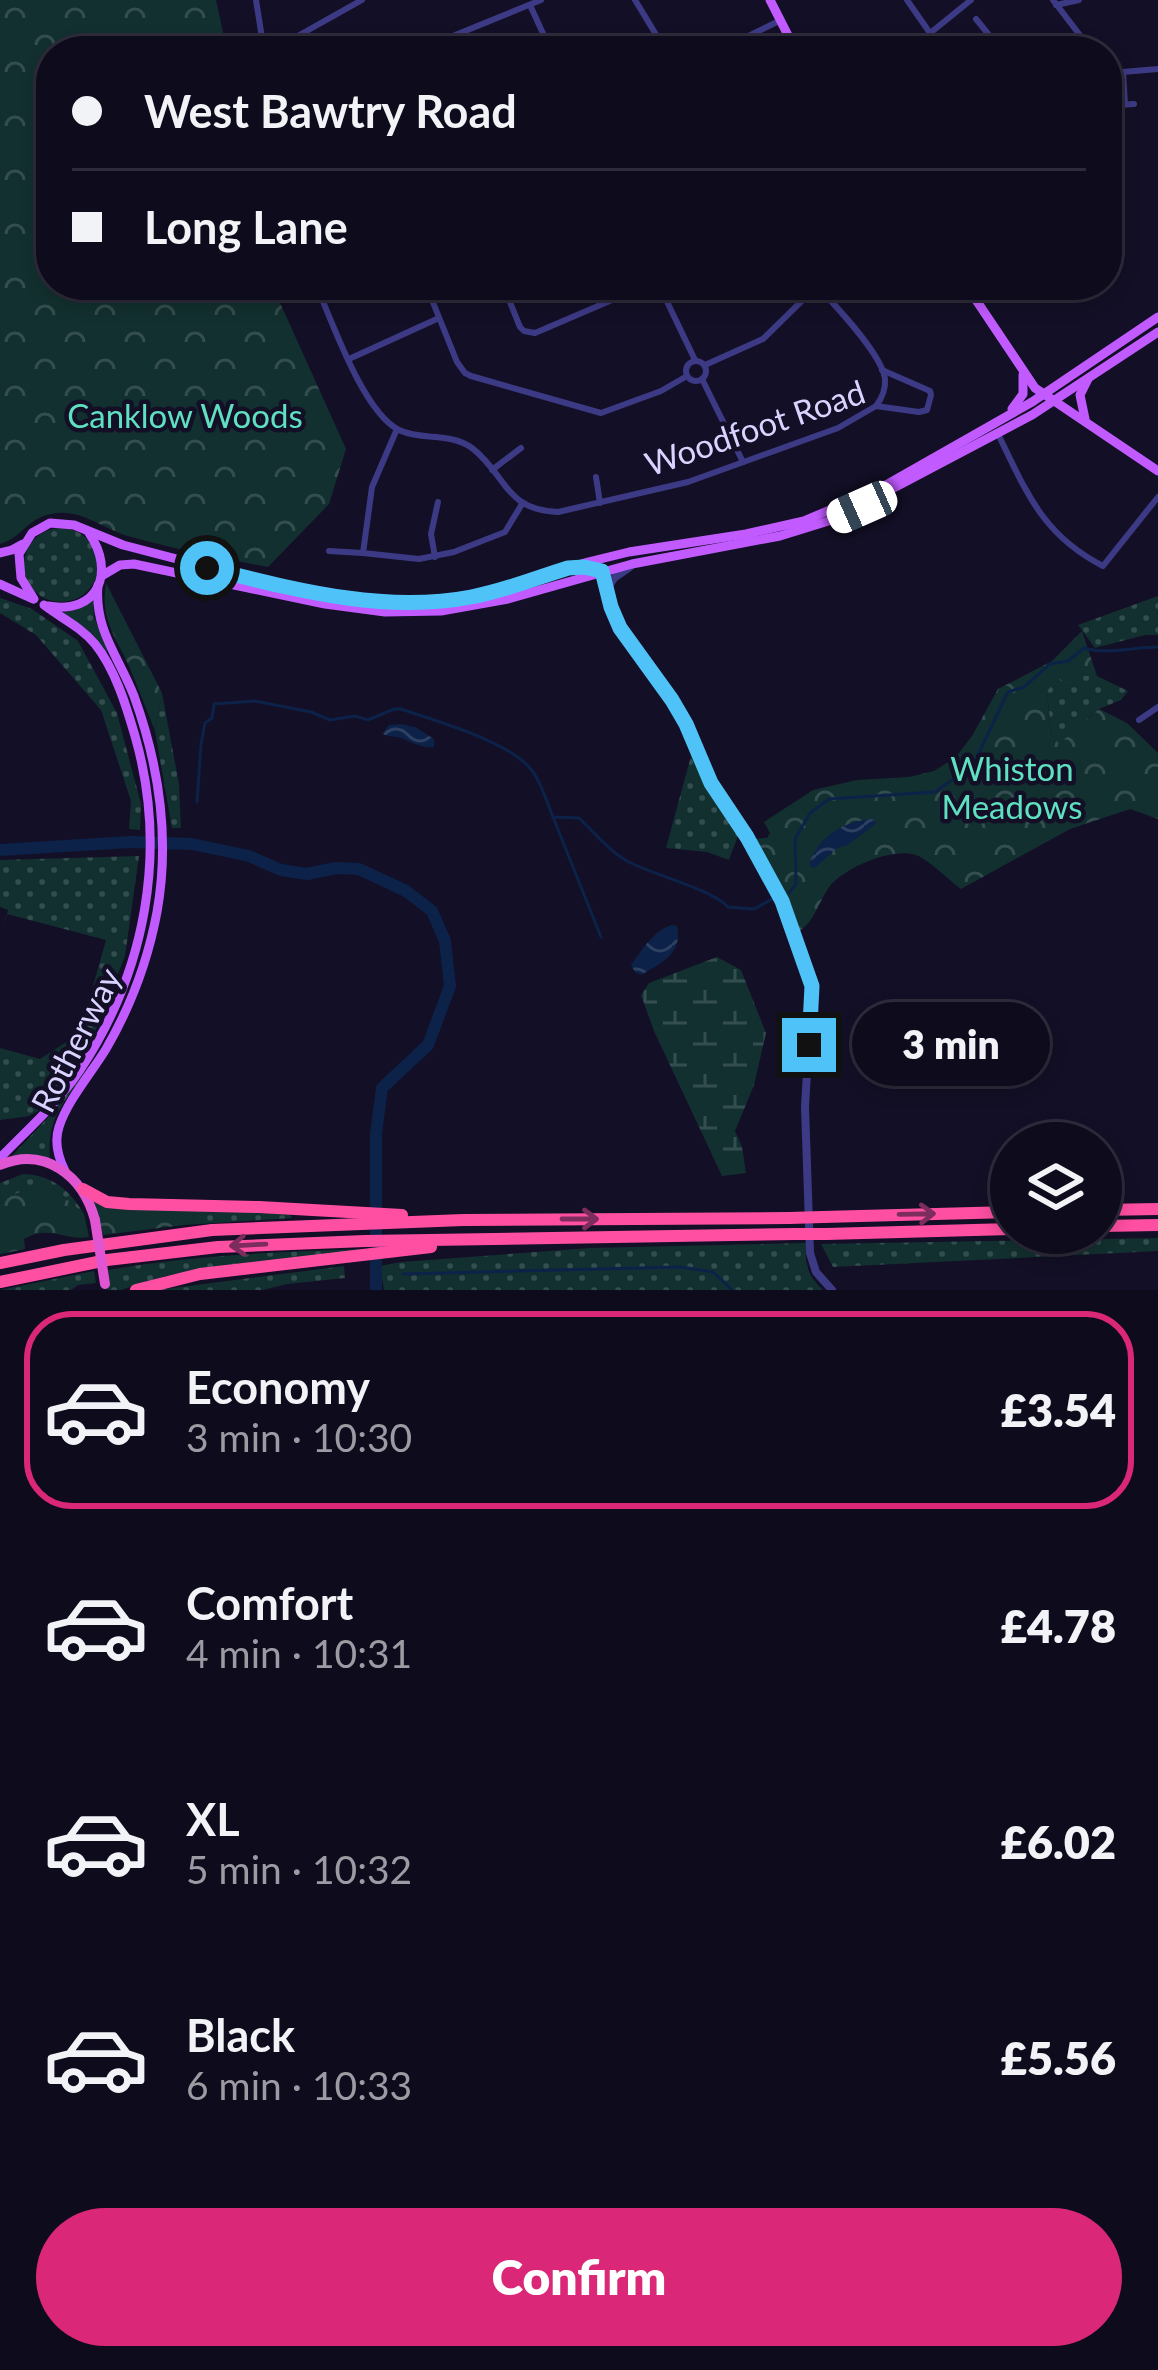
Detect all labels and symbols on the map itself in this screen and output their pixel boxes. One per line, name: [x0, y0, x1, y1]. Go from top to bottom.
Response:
street label: Woodfoot Road: [640, 371, 870, 483]
park label: Canklow Woods: [67, 395, 303, 435]
car: [822, 476, 902, 538]
route start: [180, 541, 234, 595]
park label: Whiston Meadows: [942, 748, 1082, 826]
street label: Rotherway: [22, 961, 128, 1118]
callout: 3 min: [851, 1003, 1049, 1087]
route end: [782, 1018, 836, 1072]
one-way arrow: [897, 1203, 936, 1226]
one-way arrow: [560, 1208, 599, 1230]
one-way arrow: [229, 1234, 268, 1257]

